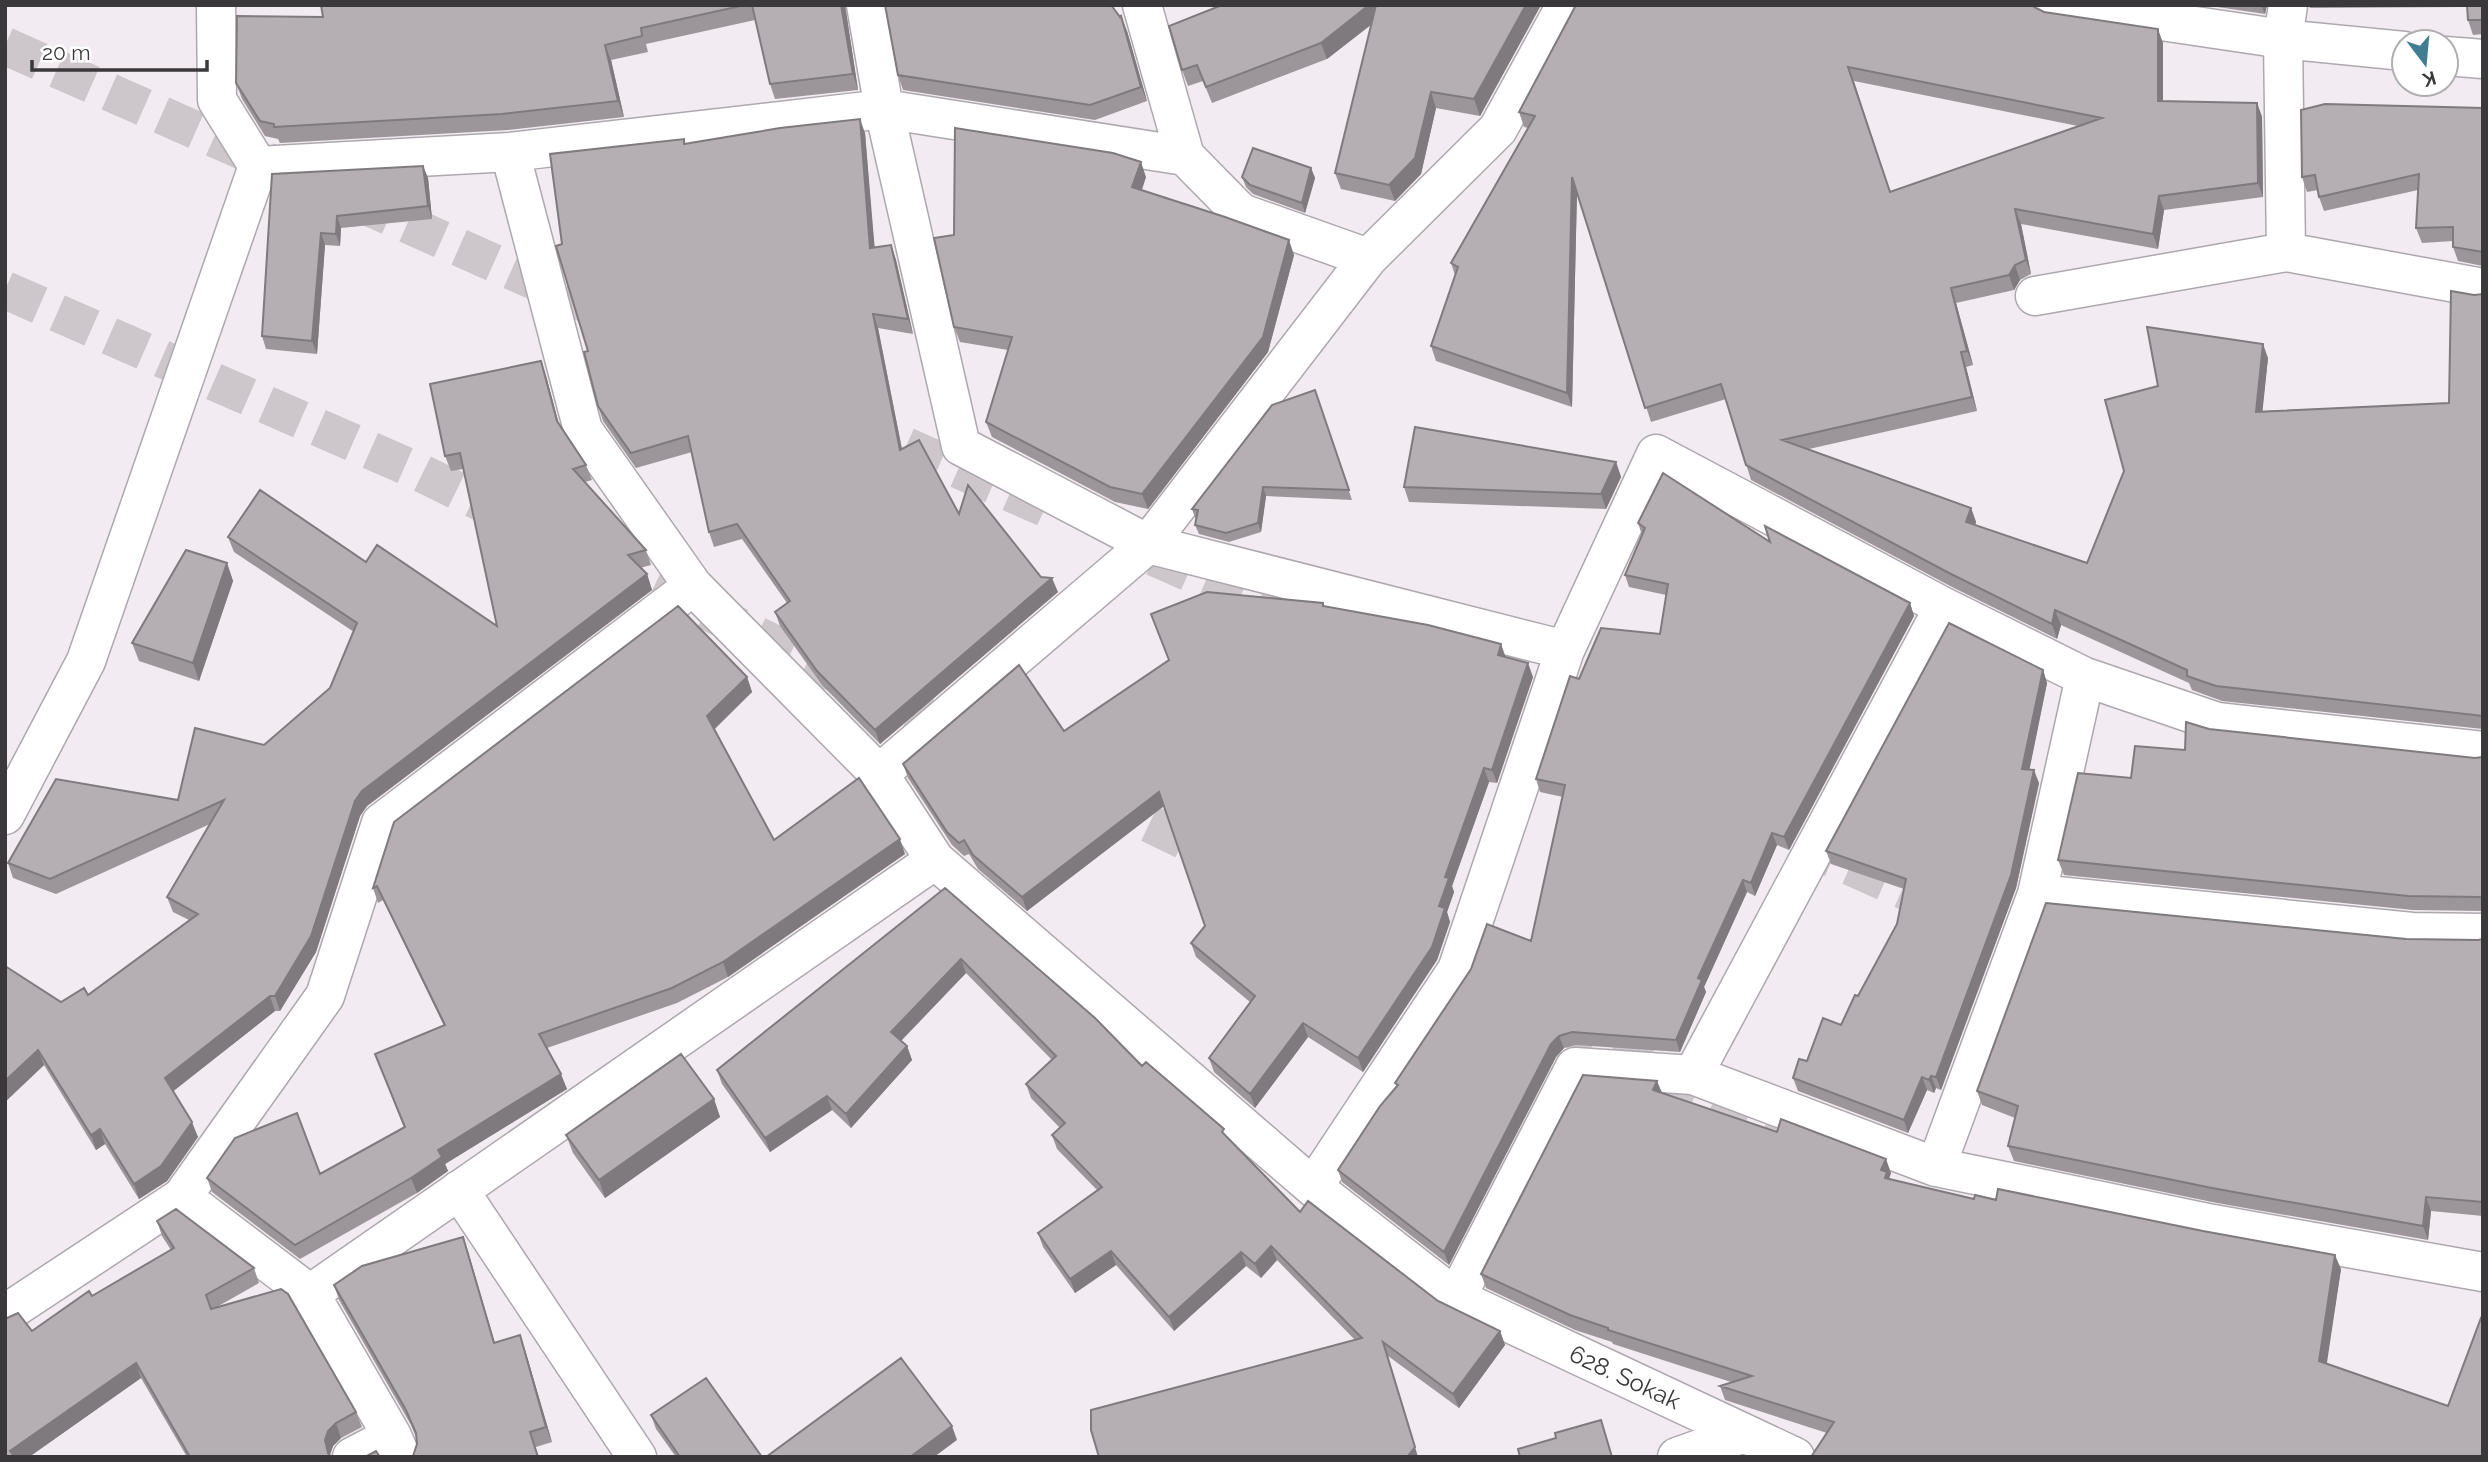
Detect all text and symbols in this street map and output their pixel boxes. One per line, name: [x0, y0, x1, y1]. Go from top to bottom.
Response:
scale bar: [32, 28, 206, 72]
north arrow: [2390, 28, 2460, 98]
text: 20 m: [42, 40, 90, 65]
text: K: [2420, 67, 2439, 92]
street label: 628. Sokak: [1565, 1339, 1685, 1415]

